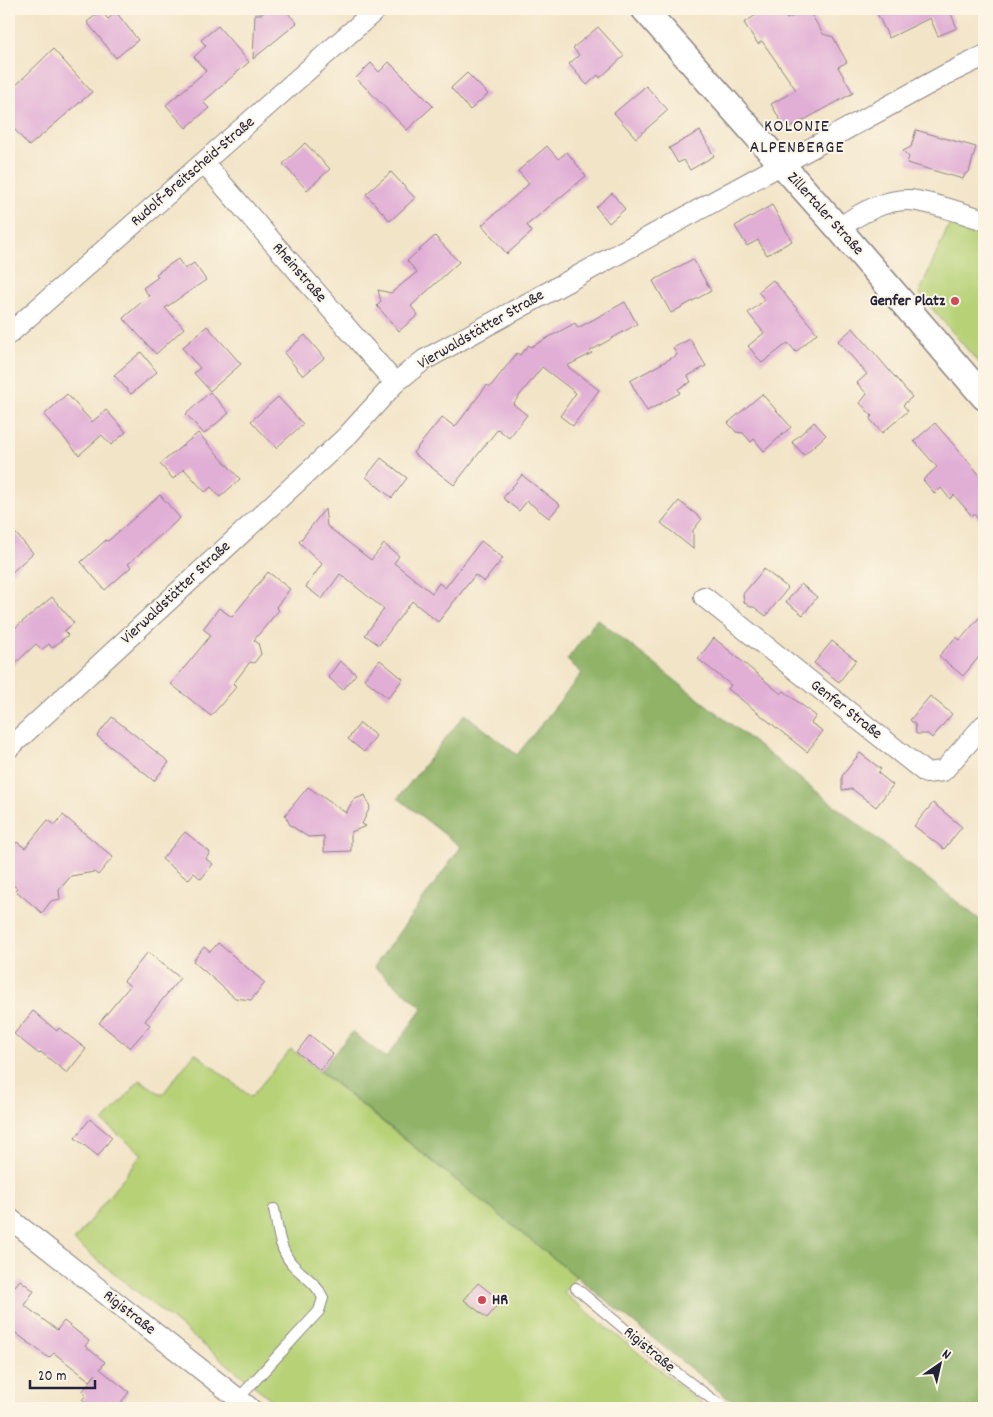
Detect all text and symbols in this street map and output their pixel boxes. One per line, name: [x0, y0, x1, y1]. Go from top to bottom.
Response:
street label: Rudolf-Breitscheid-Straße: [126, 111, 260, 233]
district label: KOLONIE ALPENBERGE: [749, 115, 845, 161]
street label: Zillertaler Straße: [781, 167, 869, 261]
street label: Rheinstraße: [266, 238, 332, 308]
street label: Vierwaldstätter Straße: [413, 284, 549, 376]
place label: Genfer Platz: [870, 290, 946, 313]
marker: Genfer Platz: [949, 295, 961, 307]
street label: Vierwaldstätter Straße: [116, 536, 236, 650]
street label: Genfer Straße: [805, 675, 887, 745]
street label: Rigistraße: [98, 1285, 160, 1341]
place label: HR: [492, 1289, 508, 1312]
marker: HR: [476, 1294, 488, 1306]
street label: Rigistraße: [618, 1321, 680, 1379]
north arrow: [916, 1340, 966, 1390]
text: N: [938, 1345, 955, 1365]
scale bar: [30, 1357, 95, 1389]
text: 20 m: [38, 1366, 66, 1388]

